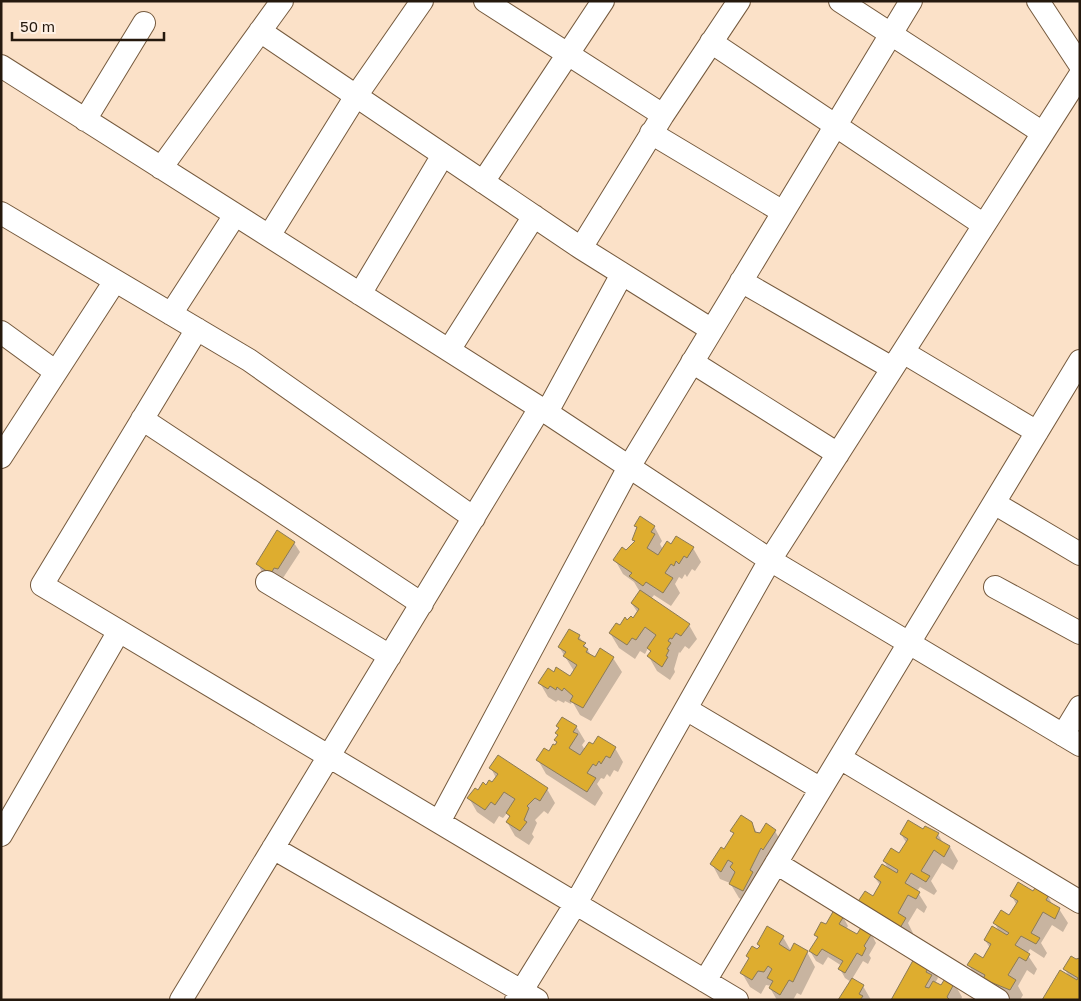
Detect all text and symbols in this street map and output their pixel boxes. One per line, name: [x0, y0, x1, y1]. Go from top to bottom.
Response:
scale bar: [12, 10, 165, 42]
text: 50 m: [20, 17, 55, 35]

